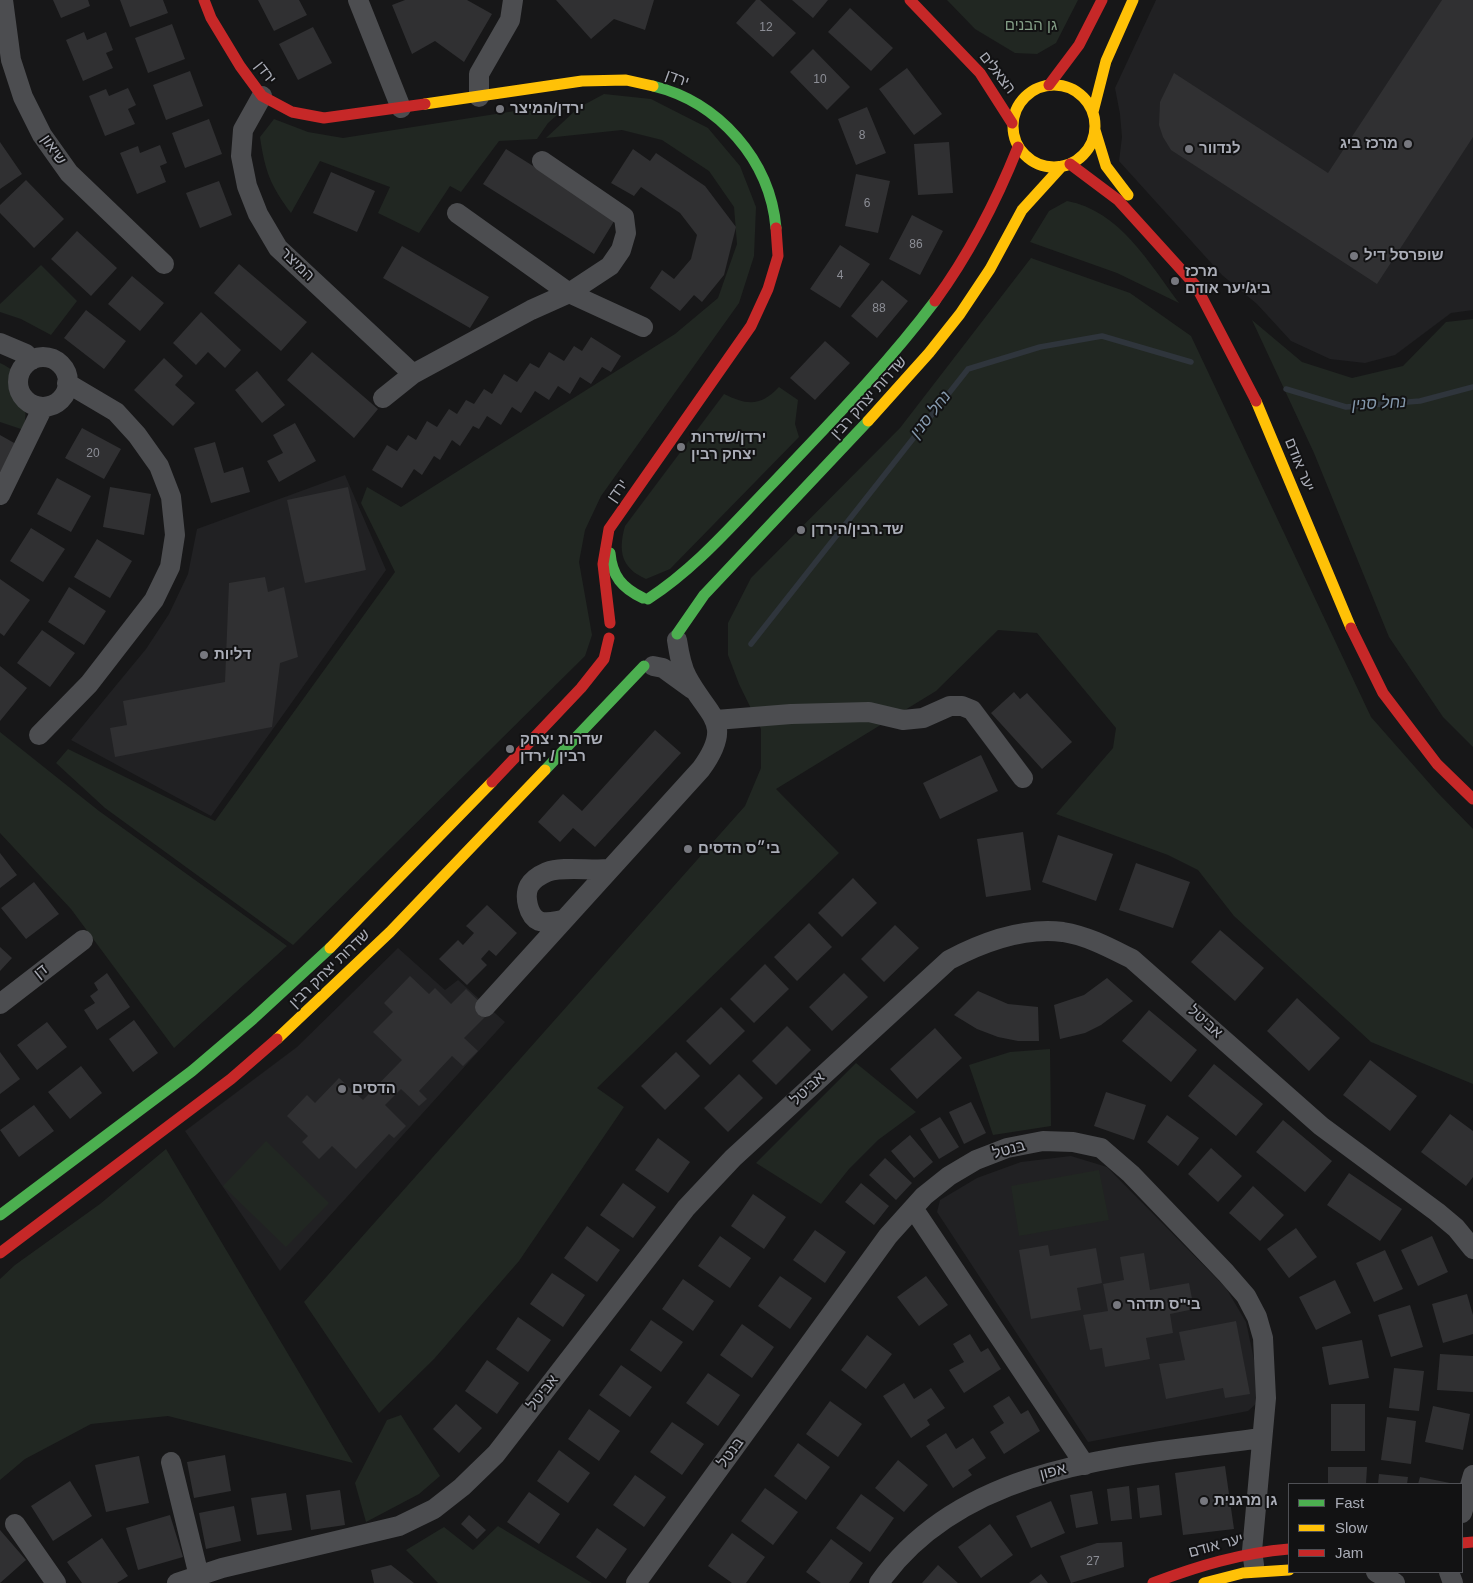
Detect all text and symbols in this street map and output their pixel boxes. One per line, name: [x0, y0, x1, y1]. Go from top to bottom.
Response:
park label: גן הבנים: [1005, 17, 1057, 35]
house number: 12: [759, 21, 773, 35]
street label: הצאלים: [975, 48, 1019, 98]
street label: ירדן: [250, 58, 280, 88]
street label: ירדן: [663, 66, 691, 92]
house number: 10: [813, 73, 827, 87]
place label: ירדן/המיצר: [510, 100, 584, 118]
marker: ירדן/המיצר: [494, 103, 506, 115]
house number: 8: [859, 129, 865, 143]
street label: שיאון: [37, 132, 69, 168]
place label: מרכז ביג: [1340, 135, 1398, 153]
marker: מרכז ביג: [1402, 138, 1414, 150]
place label: לנדוור: [1199, 140, 1240, 158]
marker: לנדוור: [1183, 143, 1195, 155]
house number: 6: [864, 197, 870, 211]
house number: 86: [909, 238, 923, 252]
street label: המיצר: [276, 245, 318, 285]
place label: שופרסל דיל: [1364, 247, 1444, 265]
marker: שופרסל דיל: [1348, 250, 1360, 262]
place label: מרכז ביג/יער אודם: [1185, 263, 1271, 298]
house number: 4: [837, 269, 843, 283]
marker: מרכז ביג/יער אודם: [1169, 275, 1181, 287]
house number: 88: [872, 302, 886, 316]
street label: שדרות יצחק רבין: [827, 353, 911, 443]
water label: נחל סנין: [907, 388, 955, 442]
water label: נחל סנין: [1351, 393, 1407, 415]
place label: ירדן/שדרות יצחק רבין: [691, 429, 766, 464]
street label: יער אודם: [1280, 436, 1318, 494]
marker: ירדן/שדרות יצחק רבין: [675, 441, 687, 453]
house number: 20: [86, 447, 100, 461]
street label: ירדן: [604, 476, 632, 506]
place label: שד.רבין/הירדן: [811, 521, 904, 539]
marker: שד.רבין/הירדן: [795, 524, 807, 536]
place label: דליות: [214, 646, 251, 664]
marker: דליות: [198, 649, 210, 661]
place label: שדרות יצחק רבין / ירדן: [520, 731, 603, 766]
marker: שדרות יצחק רבין / ירדן: [504, 743, 516, 755]
place label: בי״ס הדסים: [698, 840, 780, 858]
marker: בי״ס הדסים: [682, 843, 694, 855]
street label: שדרות יצחק רבין: [286, 926, 374, 1012]
street label: דן: [31, 961, 51, 983]
street label: אביטל: [1184, 1002, 1226, 1042]
street label: אביטל: [787, 1069, 829, 1109]
place label: הדסים: [352, 1080, 396, 1098]
marker: הדסים: [336, 1083, 348, 1095]
street label: בנטל: [991, 1137, 1027, 1163]
place label: בי"ס תדהר: [1127, 1296, 1201, 1314]
marker: בי"ס תדהר: [1111, 1299, 1123, 1311]
street label: אביטל: [524, 1372, 562, 1414]
street label: בנטל: [714, 1435, 748, 1471]
street label: אפון: [1038, 1460, 1068, 1484]
legend: [1288, 1483, 1463, 1573]
place label: גן מרגנית: [1214, 1492, 1277, 1510]
text: Fast: [1335, 1494, 1364, 1511]
marker: גן מרגנית: [1198, 1495, 1210, 1507]
text: Slow: [1335, 1519, 1368, 1536]
street label: יער אודם: [1187, 1530, 1245, 1562]
text: Jam: [1335, 1544, 1363, 1561]
house number: 27: [1086, 1555, 1100, 1569]

